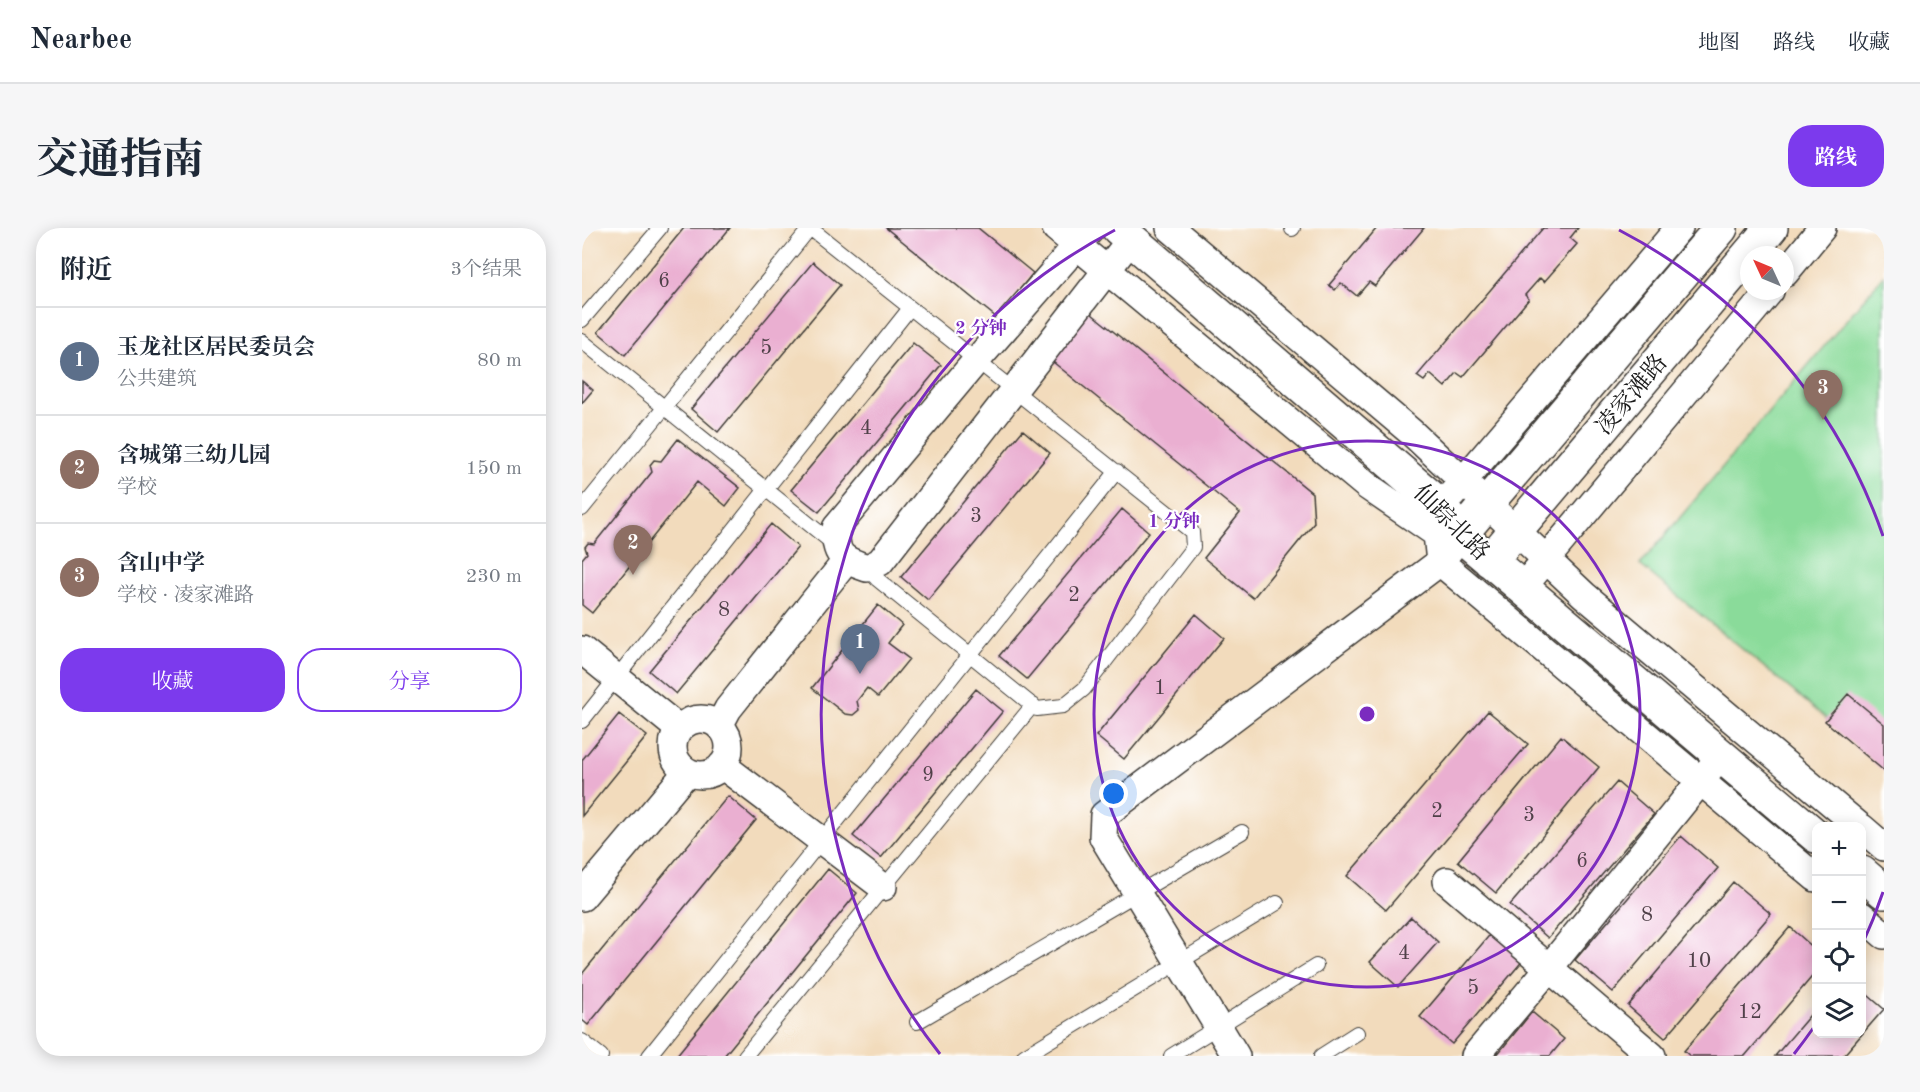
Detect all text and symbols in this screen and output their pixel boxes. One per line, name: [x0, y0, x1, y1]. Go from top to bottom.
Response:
text: Nearbee: [30, 27, 132, 55]
text: 地图: [1698, 33, 1740, 54]
text: 路线: [1773, 33, 1815, 54]
text: 收藏: [1848, 33, 1890, 54]
button: 路线: [1788, 125, 1884, 187]
text: 交通指南: [36, 141, 204, 183]
north arrow: [1740, 246, 1794, 300]
text: 附近: [60, 258, 112, 284]
text: 3个结果: [450, 260, 522, 280]
house number: 6: [658, 271, 670, 292]
text: 2 分钟: [955, 318, 1007, 338]
text: 玉龙社区居民委员会: [117, 337, 315, 359]
house number: 5: [760, 338, 772, 359]
street label: 凌家滩路: [1590, 349, 1673, 440]
text: 1: [74, 351, 85, 371]
text: 80 m: [477, 351, 522, 371]
text: 公共建筑: [117, 370, 197, 390]
pin: 3: [1804, 370, 1842, 420]
house number: 4: [860, 418, 872, 439]
text: 含城第三幼儿园: [117, 445, 271, 467]
text: 2: [74, 459, 85, 479]
text: 150 m: [466, 459, 522, 479]
text: 学校: [117, 478, 157, 498]
street label: 仙踪北路: [1408, 479, 1495, 566]
house number: 3: [970, 506, 982, 527]
text: 1 分钟: [1148, 511, 1200, 531]
pin: 2: [614, 526, 652, 575]
text: 含山中学: [117, 553, 205, 575]
text: 3: [74, 567, 85, 587]
text: 230 m: [466, 567, 522, 587]
house number: 2: [1068, 585, 1080, 606]
text: 学校 · 凌家滩路: [117, 586, 254, 606]
house number: 8: [718, 600, 730, 621]
pin: 1: [840, 624, 880, 674]
button: 收藏: [60, 648, 285, 712]
button: 分享: [297, 648, 522, 712]
house number: 1: [1154, 678, 1166, 699]
centre of rings: [1357, 704, 1377, 724]
house number: 9: [922, 765, 934, 786]
your location: [1099, 779, 1128, 808]
house number: 2: [1431, 801, 1443, 822]
house number: 3: [1523, 805, 1535, 826]
map controls: [1812, 822, 1866, 1038]
button: +: [1812, 822, 1866, 876]
house number: 6: [1576, 851, 1588, 872]
button: −: [1812, 876, 1866, 930]
house number: 8: [1641, 905, 1653, 926]
button: locate: [1812, 930, 1866, 984]
house number: 4: [1398, 943, 1410, 964]
house number: 10: [1687, 951, 1711, 972]
house number: 5: [1467, 978, 1479, 999]
button: layers: [1812, 984, 1866, 1038]
house number: 12: [1738, 1002, 1762, 1023]

